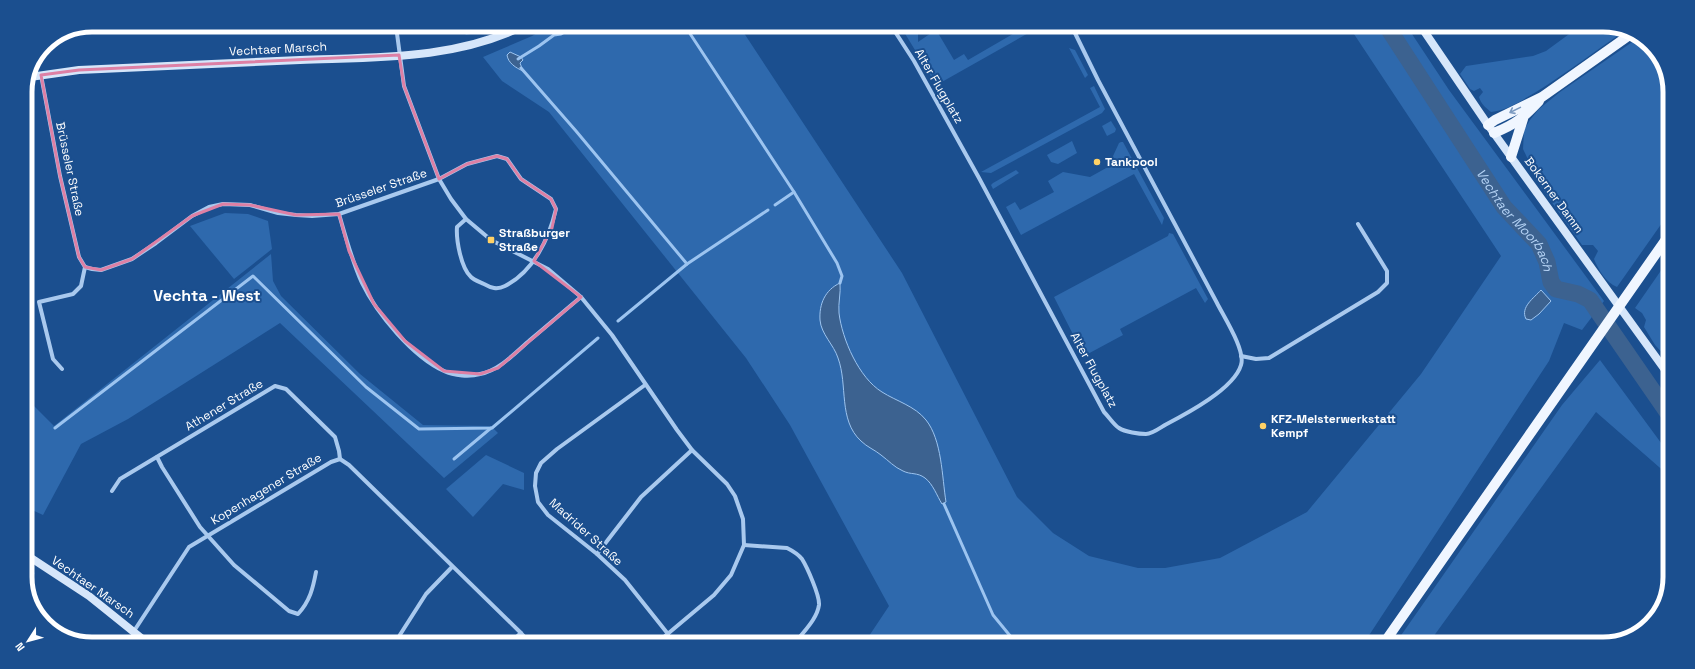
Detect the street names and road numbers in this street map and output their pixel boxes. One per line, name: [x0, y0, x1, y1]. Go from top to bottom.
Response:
street label: Vechtaer Marsch: [229, 38, 327, 60]
street label: Alter Flugplatz: [911, 46, 967, 126]
street label: Brüsseler Straße: [52, 120, 88, 218]
street label: Bokerner Damm: [1521, 154, 1587, 236]
street label: Brüsseler Straße: [333, 165, 429, 211]
street label: Alter Flugplatz: [1067, 329, 1121, 411]
street label: Athener Straße: [182, 375, 266, 435]
street label: Kopenhagener Straße: [208, 450, 324, 528]
street label: Madrider Straße: [546, 495, 626, 569]
street label: Vechtaer Marsch: [48, 552, 138, 622]

